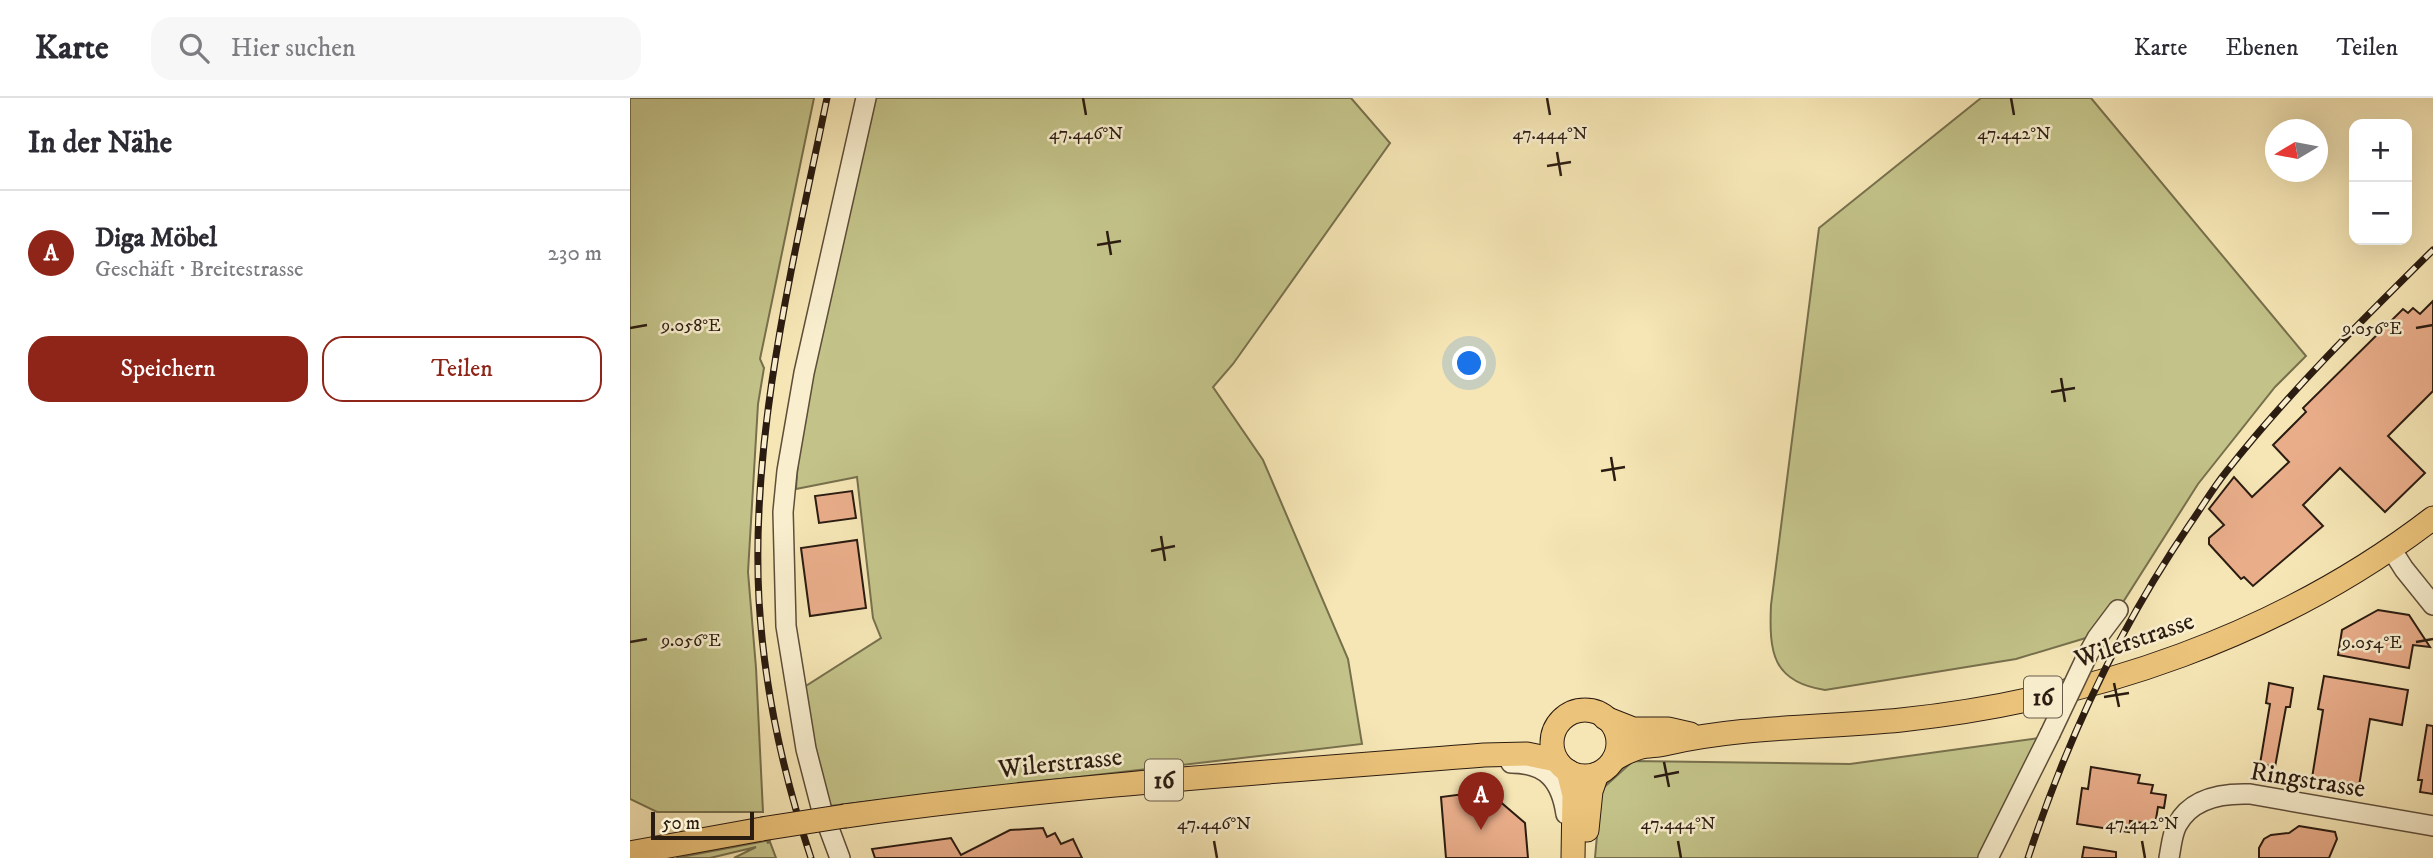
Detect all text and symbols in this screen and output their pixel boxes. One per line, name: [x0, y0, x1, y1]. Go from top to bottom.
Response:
search box: [151, 17, 641, 80]
text: Karte: [35, 28, 109, 69]
icon: search: [175, 29, 213, 67]
text: Hier suchen: [231, 32, 356, 65]
text: Karte: [2134, 33, 2187, 63]
text: Ebenen: [2225, 33, 2299, 63]
text: Teilen: [2337, 33, 2398, 63]
north arrow: [2265, 119, 2328, 182]
map controls: [2349, 119, 2412, 245]
button: +: [2349, 119, 2412, 182]
text: 47.446°N: [1049, 123, 1123, 145]
text: 47.444°N: [1512, 123, 1588, 145]
text: 47.442°N: [1977, 123, 2051, 145]
text: In der Nähe: [28, 125, 172, 162]
button: −: [2349, 182, 2412, 245]
text: Diga Möbel: [95, 222, 217, 255]
text: A: [44, 239, 58, 268]
text: 230 m: [548, 239, 602, 268]
text: Geschäft · Breitestrasse: [95, 255, 304, 284]
text: 9.058°E: [660, 315, 721, 337]
text: 9.056°E: [2341, 318, 2402, 340]
button: Speichern: [28, 336, 308, 402]
button: Teilen: [322, 336, 602, 402]
your location: [1452, 346, 1486, 380]
street label: Wilerstrasse: [2069, 605, 2199, 677]
text: 9.056°E: [660, 630, 721, 652]
text: 9.054°E: [2341, 632, 2402, 654]
road number: 16: [2024, 676, 2062, 718]
street label: Wilerstrasse: [996, 741, 1124, 787]
street label: Ringstrasse: [2248, 755, 2368, 806]
road number: 16: [1145, 760, 1183, 800]
pin: A: [1458, 772, 1504, 830]
scale bar: [651, 809, 754, 841]
text: 50 m: [662, 812, 700, 835]
text: 47.446°N: [1177, 813, 1251, 835]
text: 47.444°N: [1640, 813, 1716, 835]
text: 47.442°N: [2105, 813, 2179, 835]

